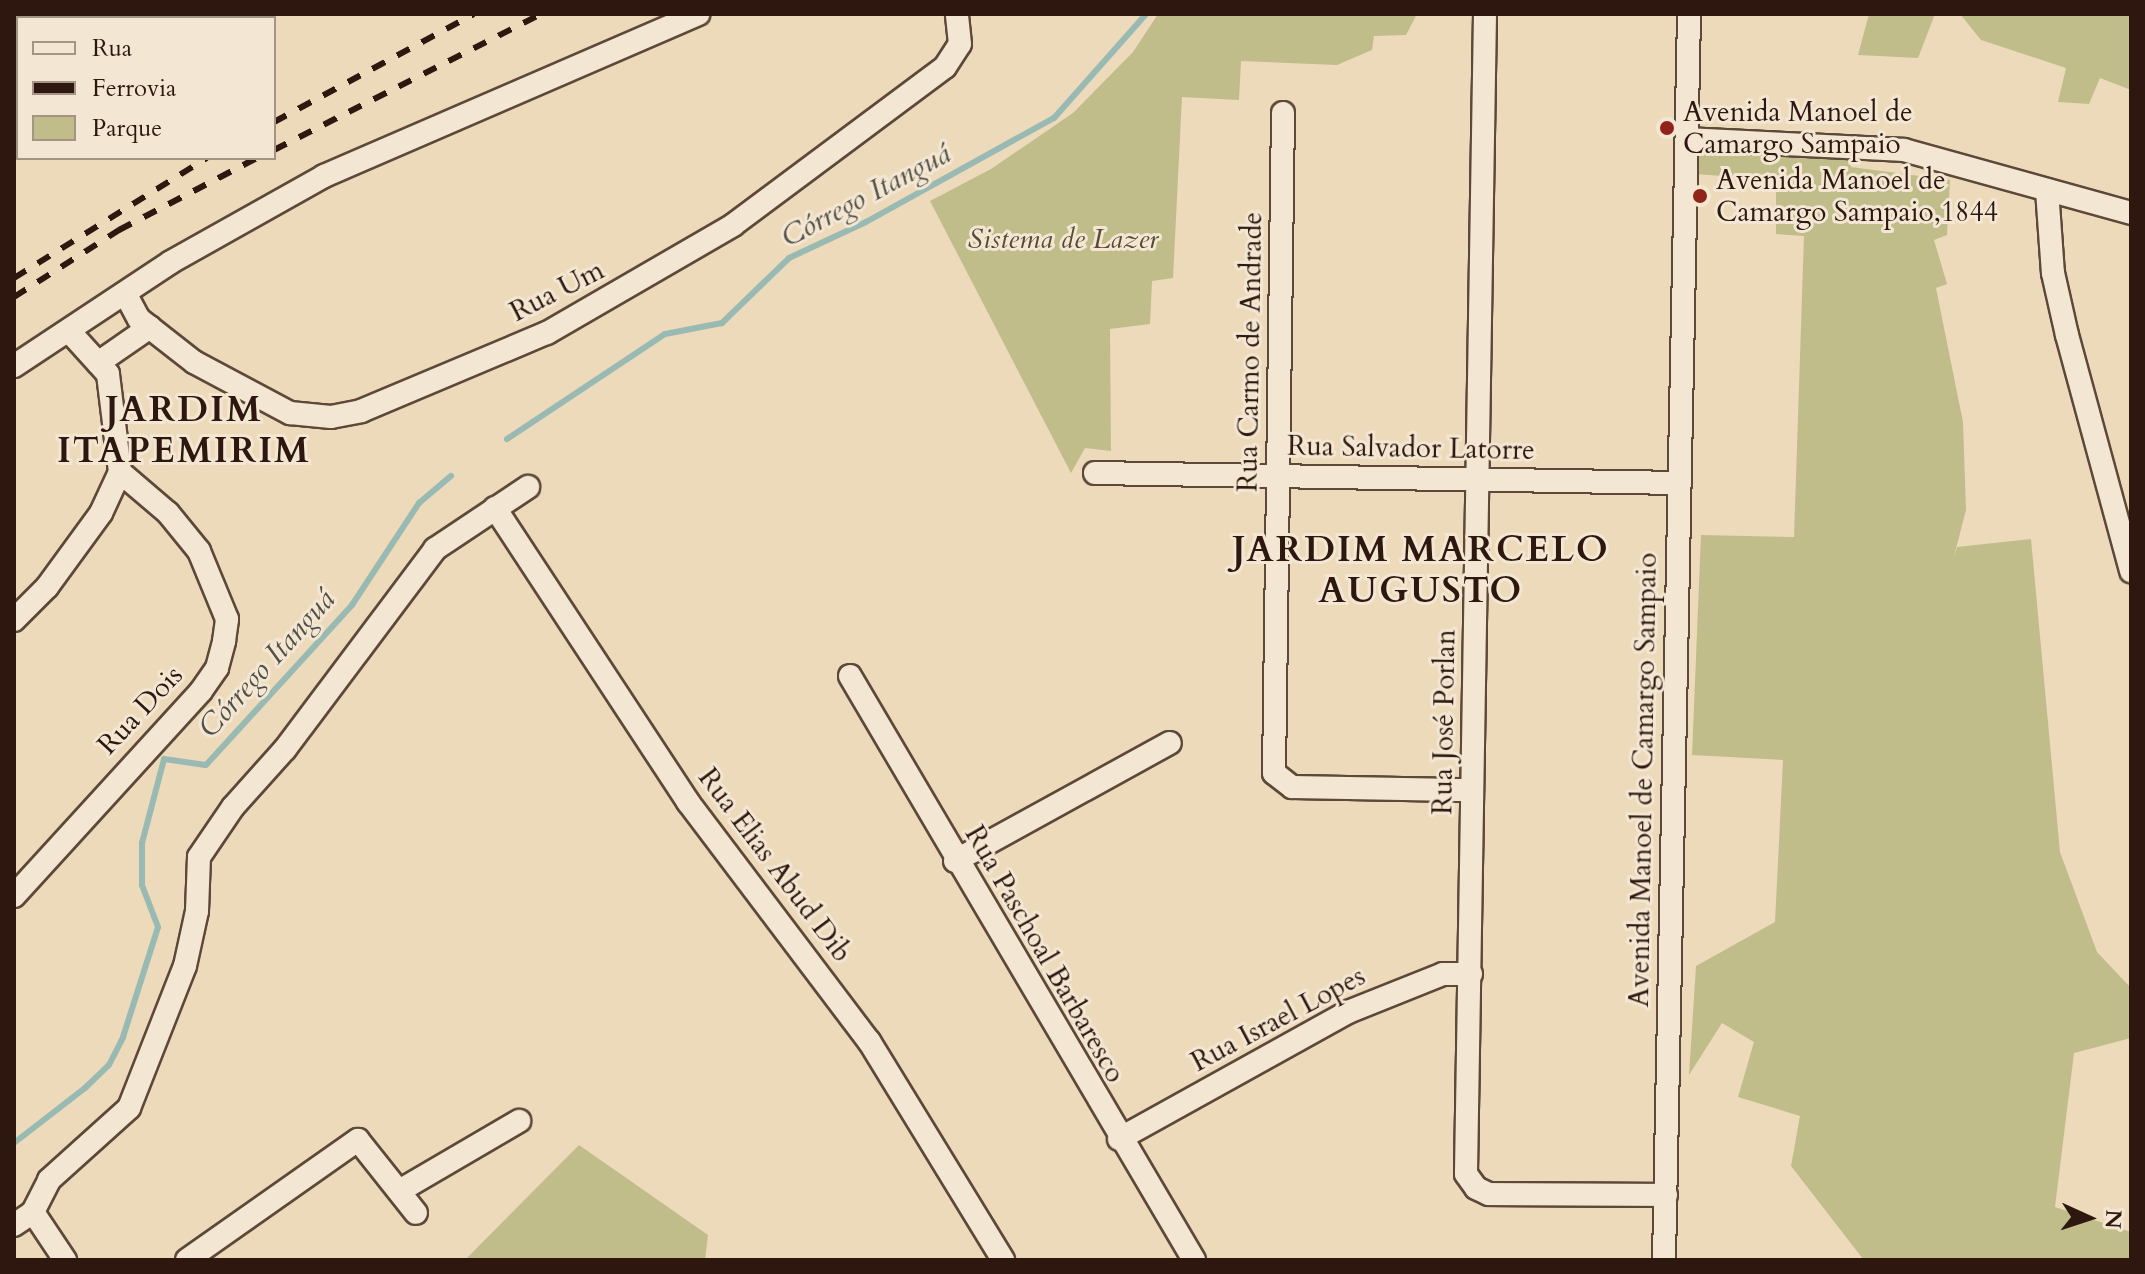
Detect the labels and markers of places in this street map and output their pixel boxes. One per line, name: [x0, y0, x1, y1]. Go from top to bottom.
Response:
place label: Avenida Manoel de Camargo Sampaio: [1683, 95, 1913, 161]
marker: Avenida Manoel de Camargo Sampaio: [1658, 119, 1676, 137]
place label: Avenida Manoel de Camargo Sampaio,1844: [1716, 163, 1998, 229]
marker: Avenida Manoel de Camargo Sampaio,1844: [1691, 187, 1709, 205]

